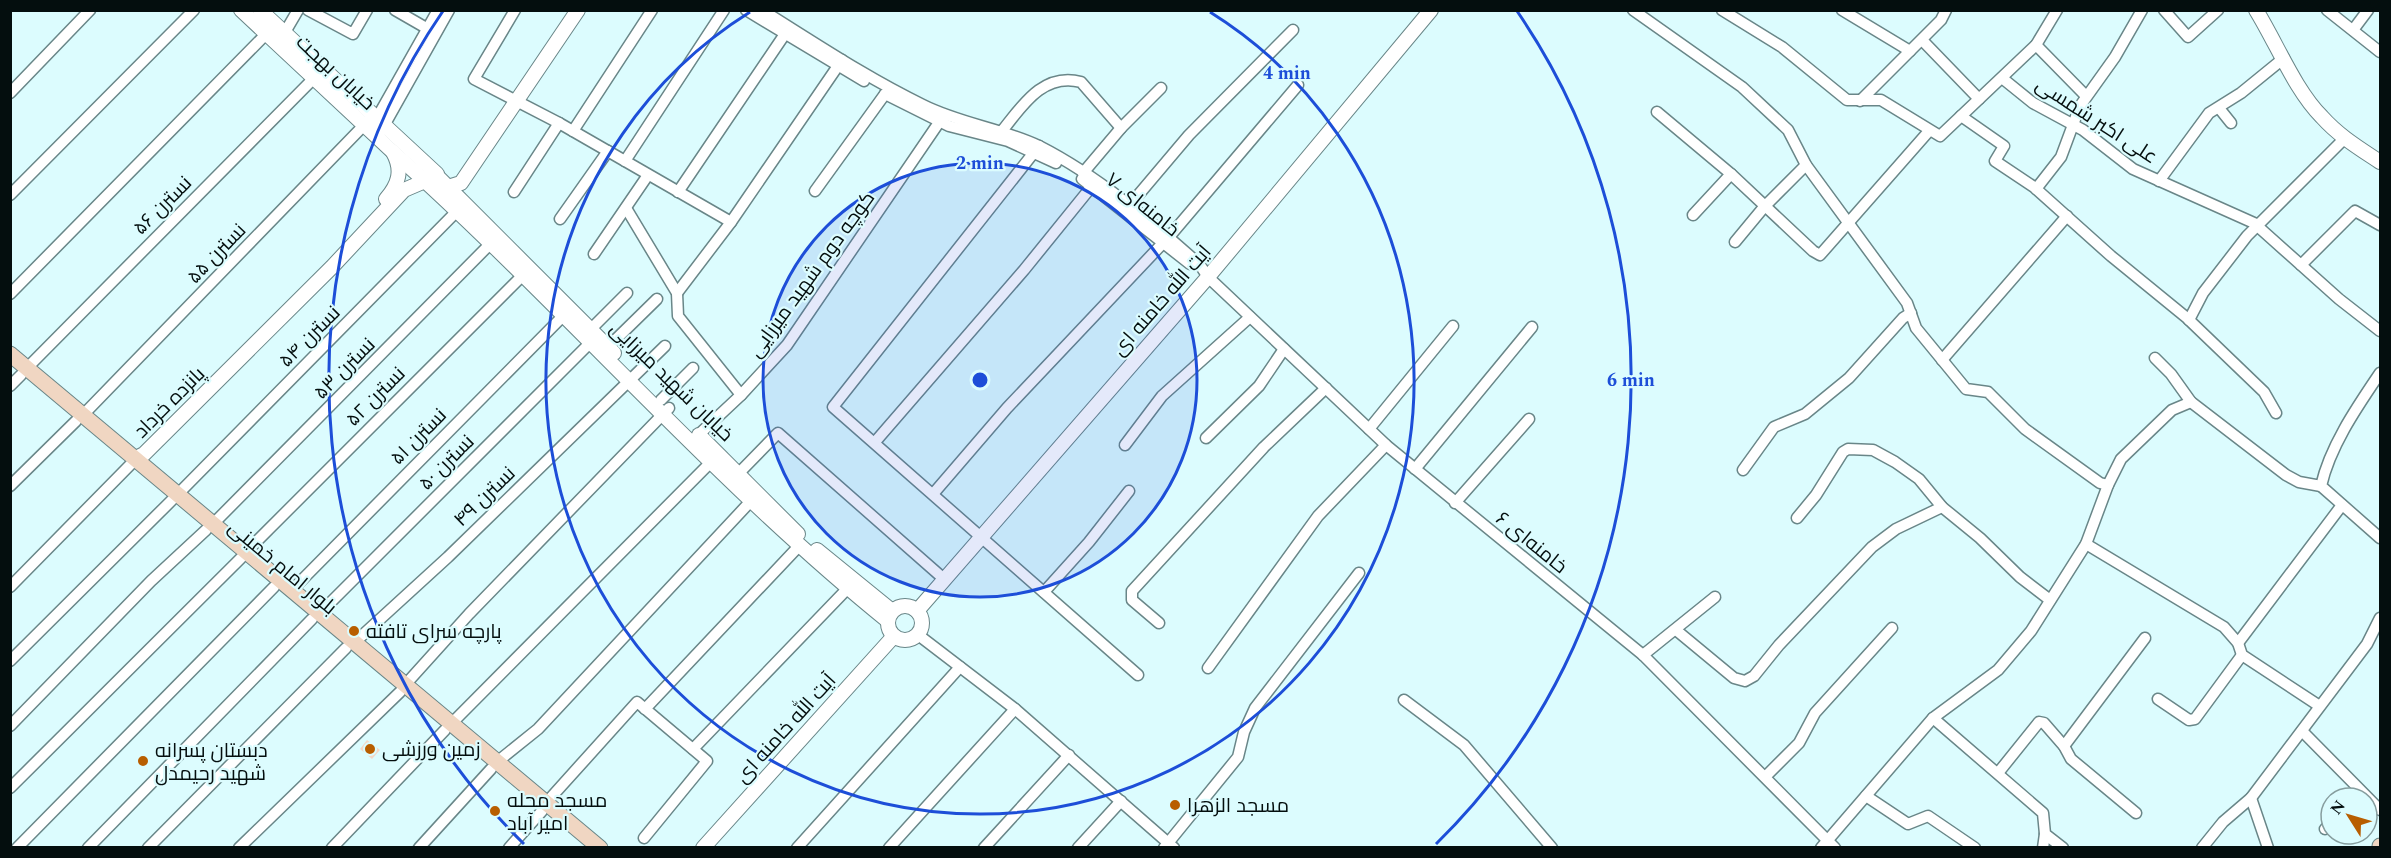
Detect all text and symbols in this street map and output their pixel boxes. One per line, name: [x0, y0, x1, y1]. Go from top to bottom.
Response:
street label: خیابان بهجت: [289, 28, 382, 118]
text: 4 min: [1263, 60, 1311, 87]
street label: علی اکبر شمسی: [2029, 70, 2163, 172]
text: 2 min: [956, 150, 1004, 177]
street label: خامنه‌ای ۷: [1099, 165, 1186, 244]
street label: نسترن ۵۶: [126, 169, 199, 242]
street label: کوچه دوم شهید میرزایی: [741, 185, 883, 364]
street label: نسترن ۵۵: [180, 216, 253, 291]
street label: آیت الله خامنه ای: [1105, 238, 1219, 363]
street label: نسترن ۵۴: [272, 299, 348, 375]
street label: خیابان شهید میرزایی: [603, 315, 740, 449]
street label: نسترن ۵۳: [307, 331, 383, 407]
street label: پانزده خرداد: [127, 360, 213, 445]
street label: نسترن ۵۲: [339, 360, 413, 434]
text: 6 min: [1607, 367, 1655, 394]
centre of rings: [970, 370, 990, 390]
street label: نسترن ۵۱: [383, 401, 454, 472]
street label: نسترن ۵۰: [412, 428, 482, 498]
street label: نسترن ۴۹: [447, 459, 523, 534]
street label: خامنه‌ای ۶: [1489, 504, 1574, 581]
street label: بلوار امام خمینی: [221, 513, 343, 622]
place label: پارچه سرای تافته: [366, 617, 502, 647]
marker: پارچه سرای تافته: [347, 624, 361, 638]
street label: آیت الله خامنه ای: [728, 666, 844, 790]
place label: زمین ورزشی: [382, 735, 481, 765]
place label: دبستان پسرانه شهید رحیمدل: [155, 736, 268, 789]
marker: زمین ورزشی: [363, 742, 377, 756]
marker: دبستان پسرانه شهید رحیمدل: [136, 754, 150, 768]
place label: مسجد محله امیر آباد: [507, 786, 607, 839]
north arrow: [2319, 786, 2379, 846]
place label: مسجد الزهرا: [1187, 791, 1289, 821]
text: N: [2324, 795, 2351, 820]
marker: مسجد الزهرا: [1168, 798, 1182, 812]
marker: مسجد محله امیر آباد: [488, 804, 502, 818]

